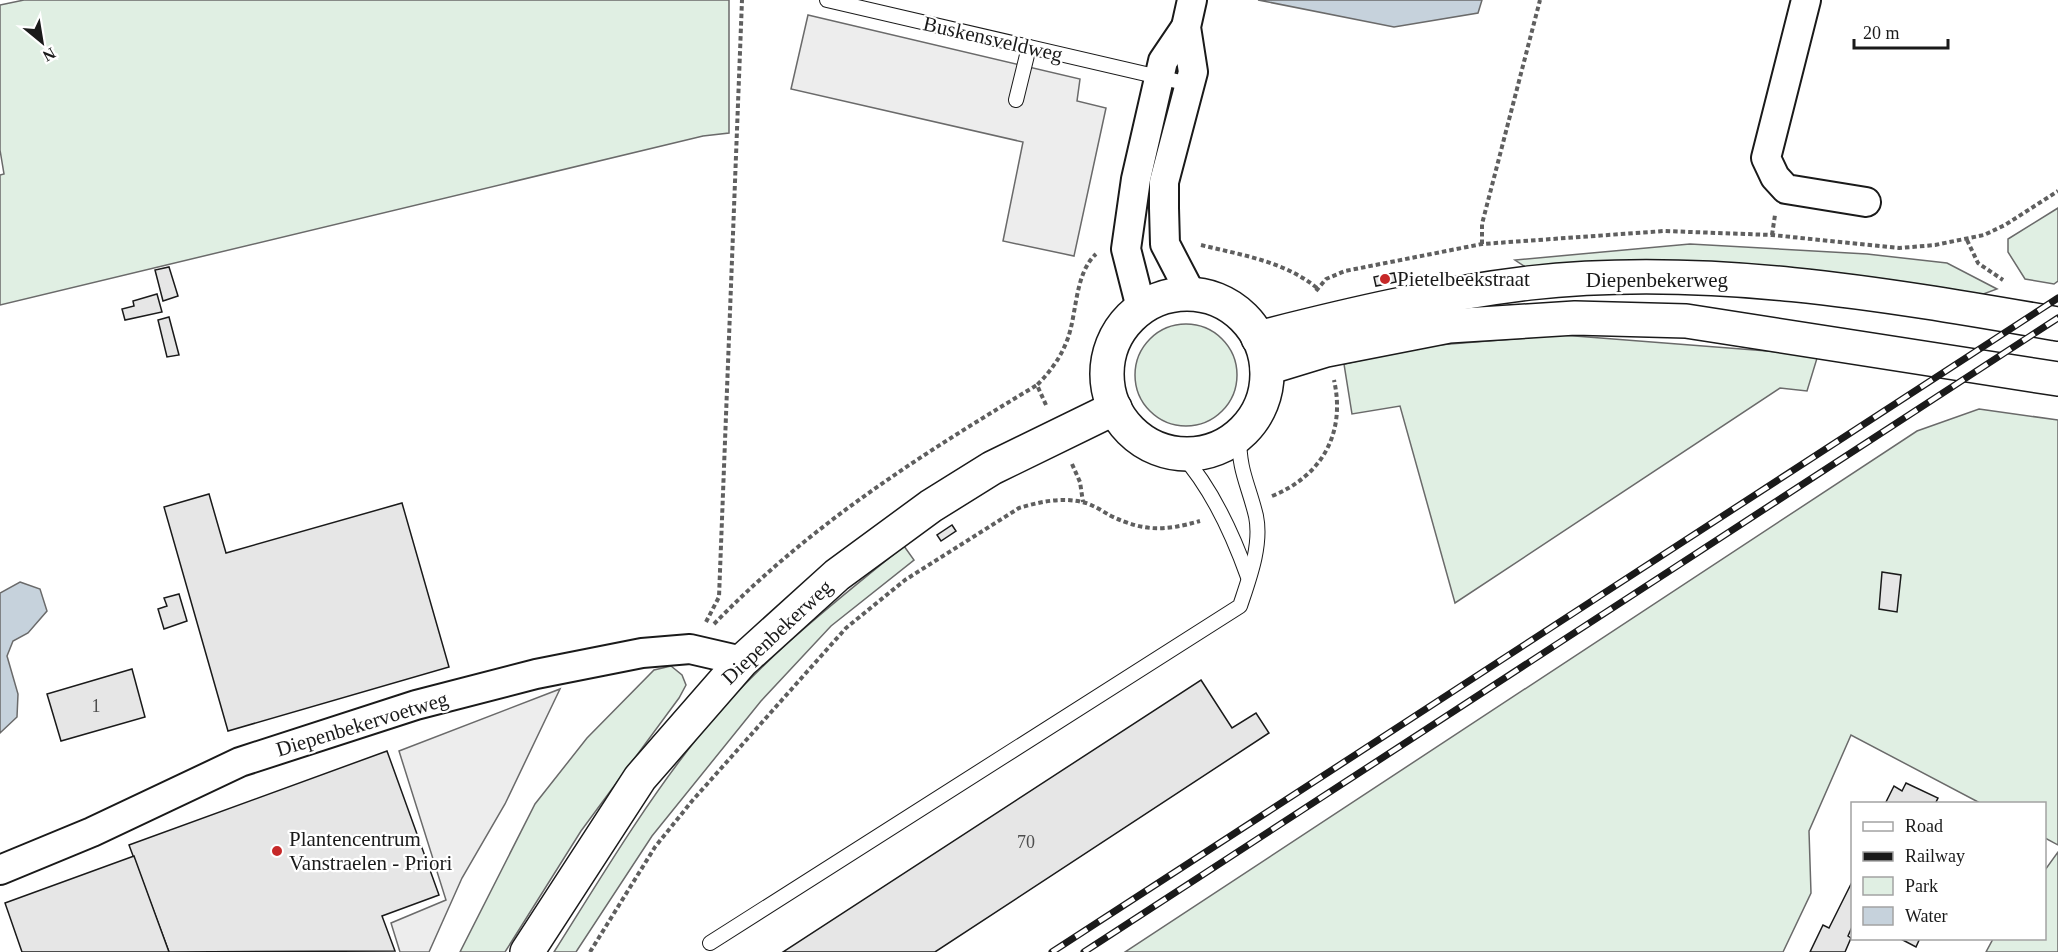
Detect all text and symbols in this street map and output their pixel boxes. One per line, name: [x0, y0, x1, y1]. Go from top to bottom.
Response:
street label: Buskensveldweg: [921, 11, 1066, 67]
north arrow: [12, 12, 72, 72]
scale bar: [1854, 12, 1948, 50]
text: 20 m: [1863, 23, 1900, 43]
text: N: [40, 44, 59, 65]
place label: Pietelbeekstraat: [1397, 267, 1530, 291]
street label: Diepenbekerweg: [1586, 268, 1729, 292]
marker: Pietelbeekstraat: [1378, 272, 1392, 286]
street label: Diepenbekerweg: [717, 574, 838, 689]
street label: Diepenbekervoetweg: [273, 686, 451, 762]
house number: 1: [92, 696, 101, 716]
legend: [1851, 802, 2046, 940]
text: Road: [1905, 816, 1943, 836]
place label: Plantencentrum Vanstraelen - Priori: [289, 827, 452, 875]
house number: 70: [1017, 832, 1035, 852]
marker: Plantencentrum Vanstraelen - Priori: [270, 844, 284, 858]
text: Railway: [1905, 846, 1965, 866]
text: Park: [1905, 876, 1938, 896]
text: Water: [1905, 906, 1948, 926]

